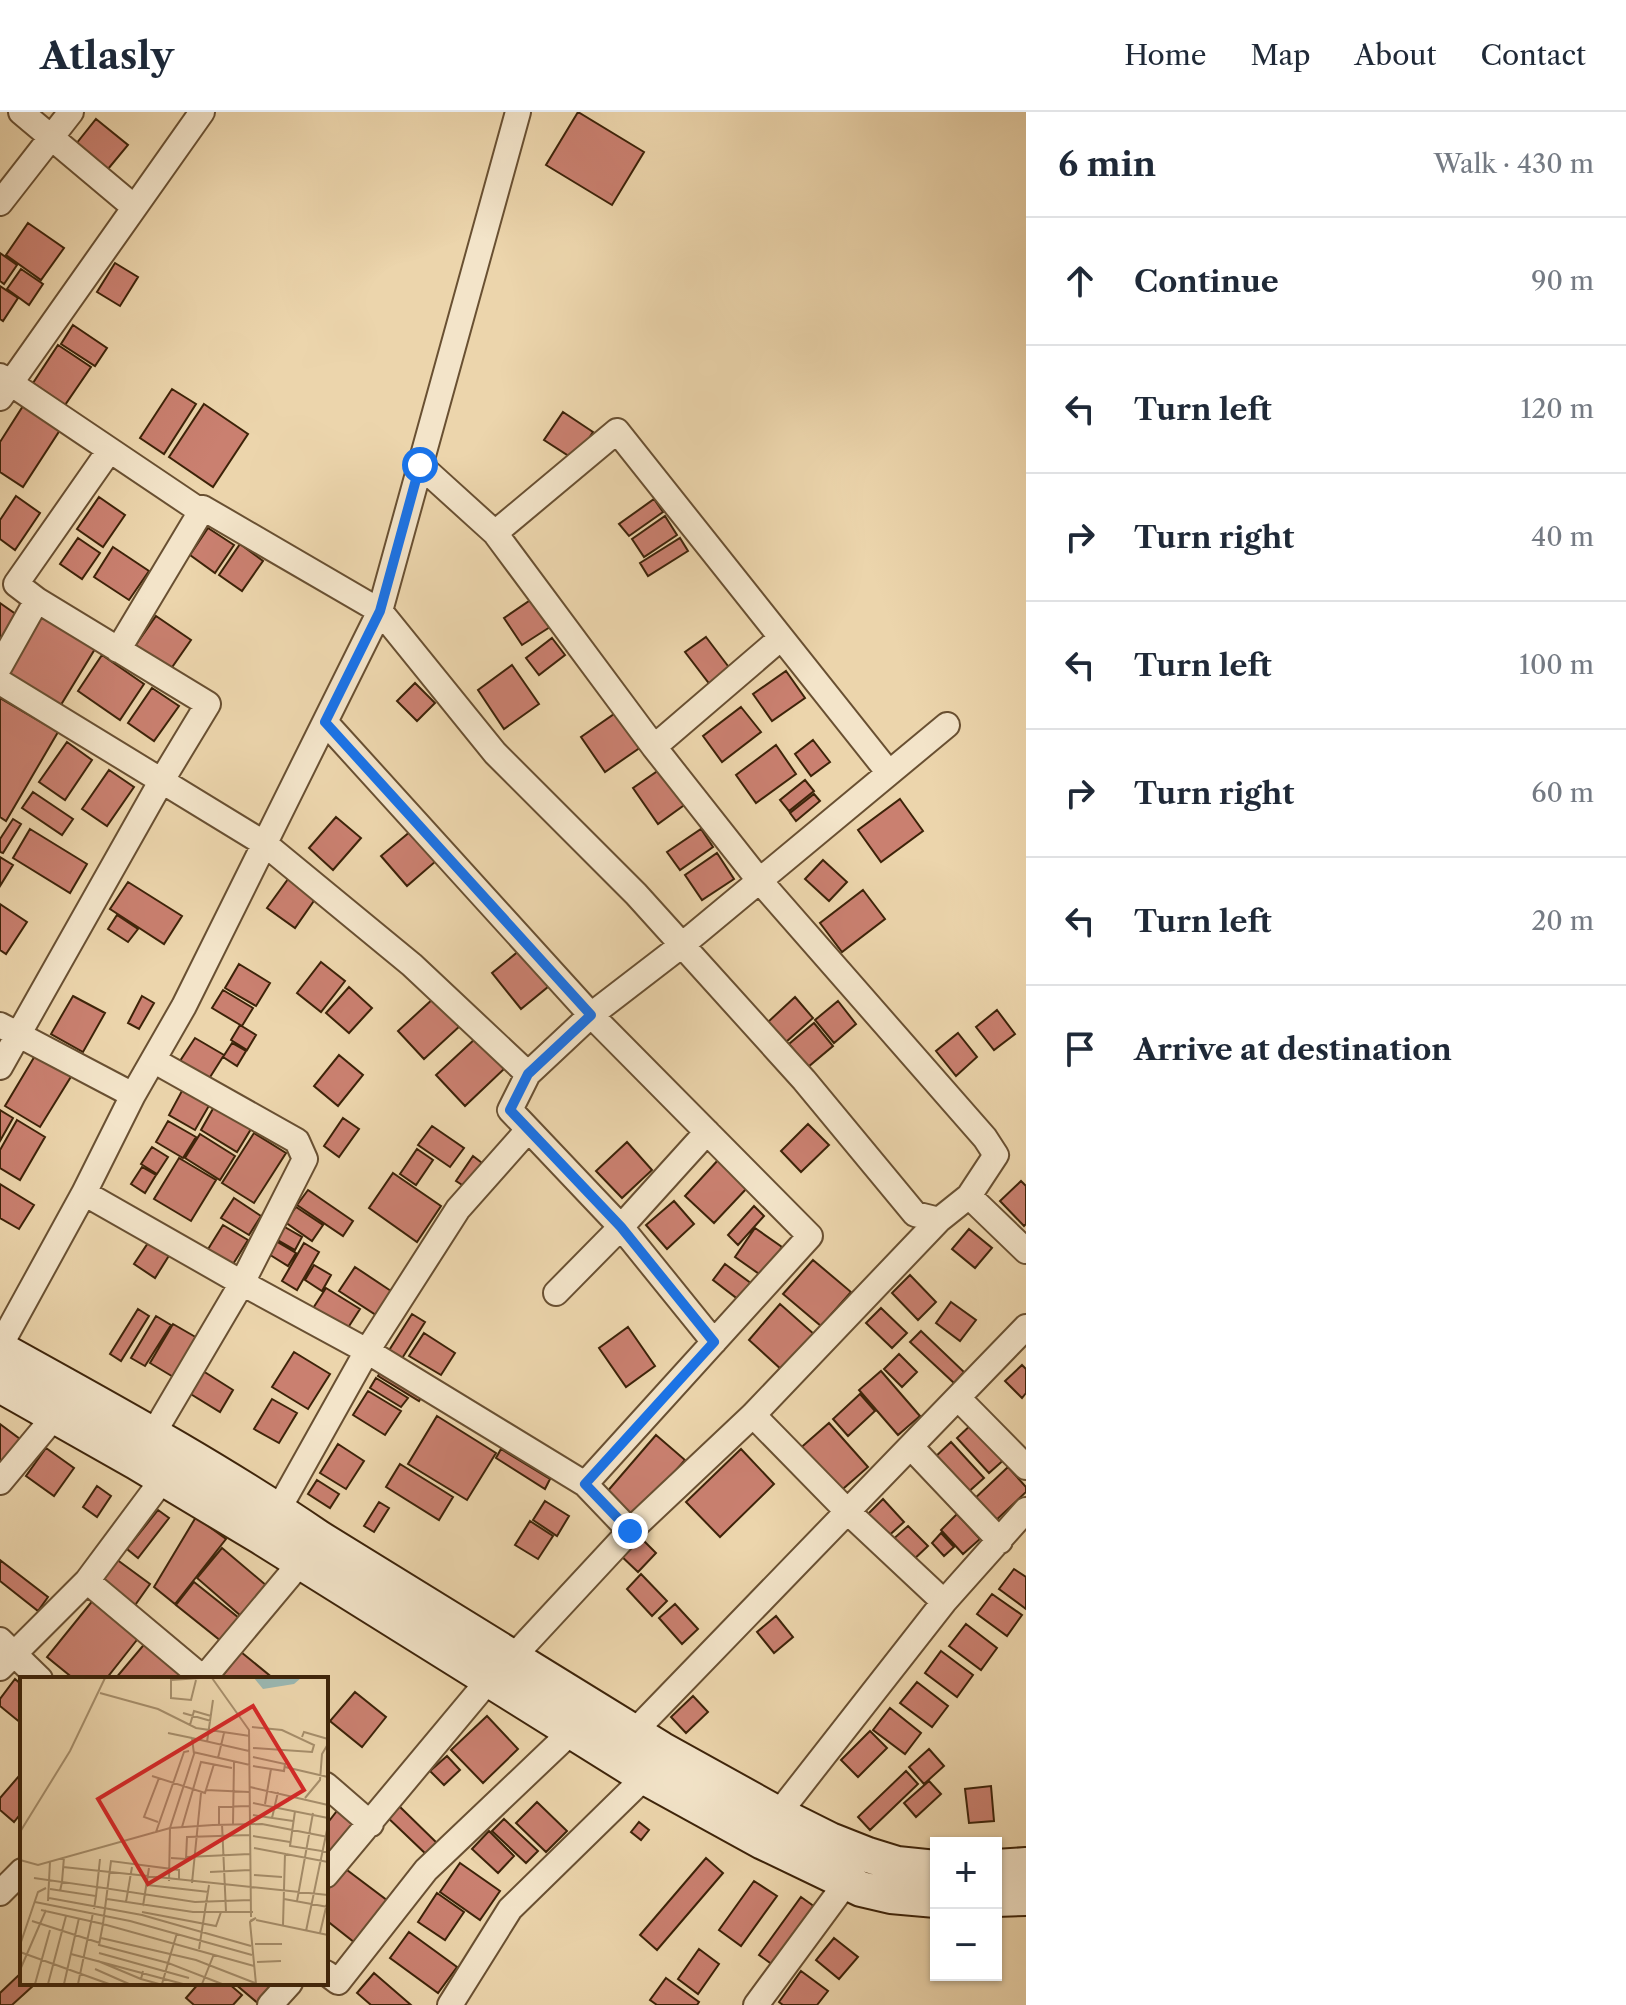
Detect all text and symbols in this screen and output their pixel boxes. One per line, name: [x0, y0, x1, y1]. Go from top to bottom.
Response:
text: Atlasly: [40, 32, 174, 79]
text: Home: [1124, 38, 1206, 72]
text: Map: [1250, 38, 1310, 72]
text: About: [1354, 38, 1436, 72]
text: Contact: [1480, 38, 1586, 72]
text: 6 min: [1058, 143, 1156, 185]
text: Walk · 430 m: [1434, 148, 1594, 180]
icon: ahead: [1058, 259, 1102, 303]
text: Continue: [1134, 263, 1279, 300]
text: 90 m: [1531, 265, 1594, 297]
icon: left: [1058, 387, 1102, 431]
text: Turn left: [1134, 391, 1271, 428]
text: 120 m: [1520, 393, 1594, 425]
route start: [402, 447, 438, 483]
icon: right: [1058, 515, 1102, 559]
text: Turn right: [1134, 519, 1294, 556]
text: 40 m: [1531, 521, 1594, 553]
icon: left: [1058, 643, 1102, 687]
text: Turn left: [1134, 647, 1271, 684]
text: 100 m: [1519, 649, 1594, 681]
icon: right: [1058, 771, 1102, 815]
text: Turn right: [1134, 775, 1294, 812]
text: 60 m: [1531, 777, 1594, 809]
icon: left: [1058, 899, 1102, 943]
text: Turn left: [1134, 903, 1271, 940]
text: 20 m: [1531, 905, 1594, 937]
icon: arrive: [1058, 1027, 1102, 1071]
text: Arrive at destination: [1134, 1031, 1452, 1068]
route end: [612, 1513, 648, 1549]
inset map: [20, 1677, 328, 1985]
map controls: [930, 1837, 1002, 1981]
button: +: [930, 1837, 1002, 1909]
button: −: [930, 1909, 1002, 1981]

